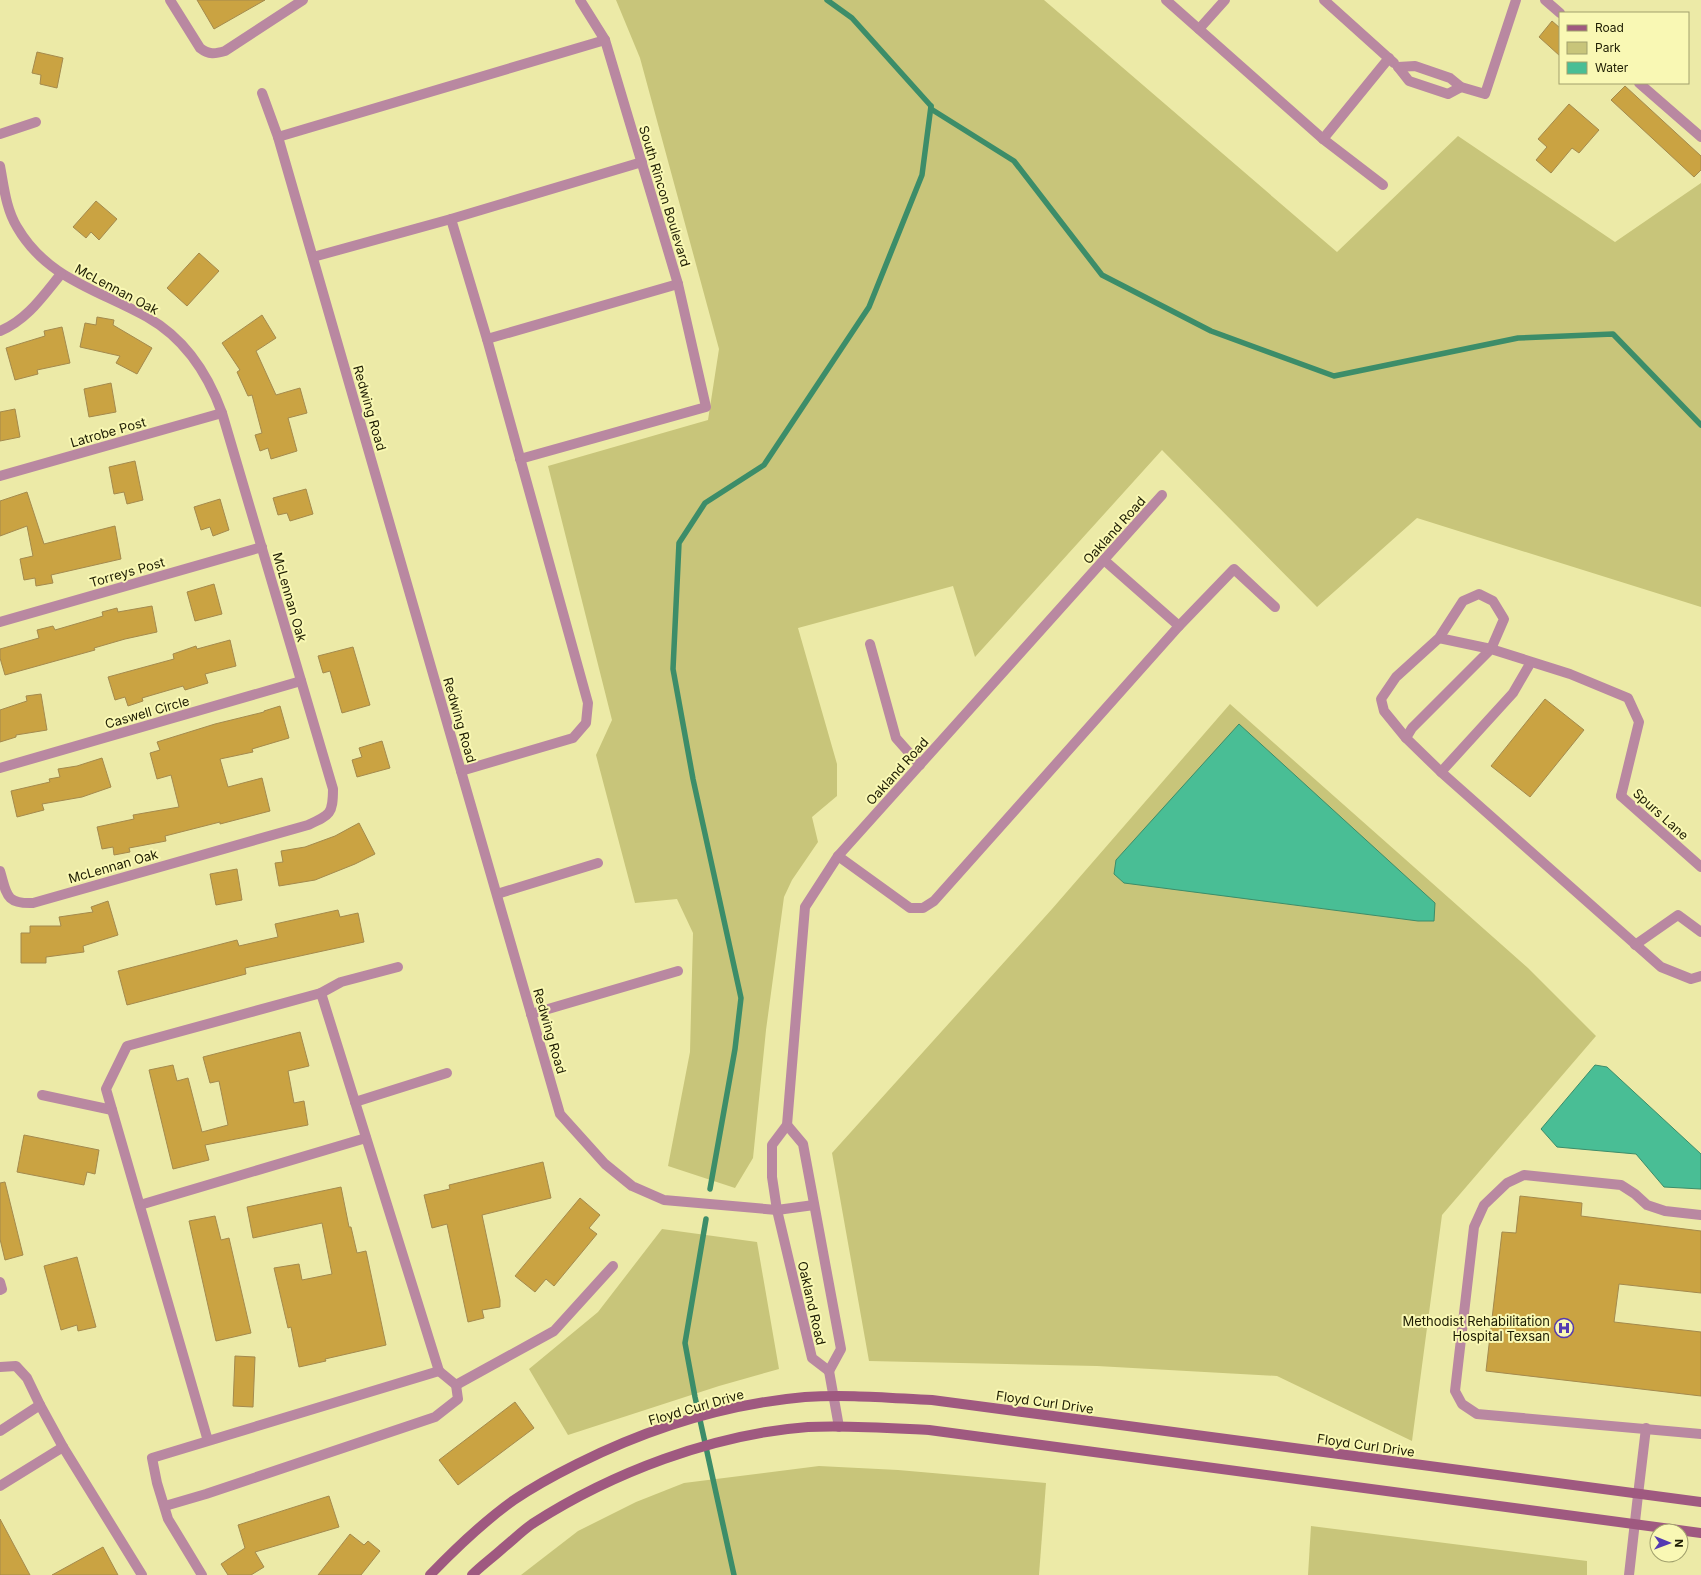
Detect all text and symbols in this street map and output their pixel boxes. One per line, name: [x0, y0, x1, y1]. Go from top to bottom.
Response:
legend: [1559, 12, 1689, 84]
text: Road: [1595, 20, 1624, 35]
text: Park: [1595, 40, 1621, 55]
text: Water: [1595, 60, 1629, 75]
street label: South Rincon Boulevard: [636, 123, 694, 269]
street label: McLennan Oak: [72, 260, 162, 318]
street label: Redwing Road: [350, 363, 390, 453]
street label: Latrobe Post: [68, 414, 148, 450]
street label: Oakland Road: [1079, 493, 1149, 567]
street label: McLennan Oak: [270, 550, 310, 644]
street label: Torreys Post: [88, 554, 166, 590]
street label: Redwing Road: [440, 675, 480, 765]
street label: Caswell Circle: [103, 692, 191, 732]
street label: Oakland Road: [862, 734, 932, 808]
street label: Spurs Lane: [1630, 785, 1692, 843]
street label: McLennan Oak: [66, 846, 160, 886]
street label: Redwing Road: [530, 986, 570, 1076]
street label: Oakland Road: [795, 1260, 829, 1346]
place label: Methodist Rehabilitation Hospital Texsan: [1402, 1313, 1550, 1344]
hospital icon: Methodist Rehabilitation Hospital Texsan: [1553, 1317, 1575, 1339]
street label: Floyd Curl Drive: [647, 1386, 745, 1428]
street label: Floyd Curl Drive: [995, 1387, 1095, 1417]
street label: Floyd Curl Drive: [1316, 1430, 1416, 1460]
north arrow: [1649, 1523, 1689, 1563]
text: N: [1672, 1539, 1686, 1547]

